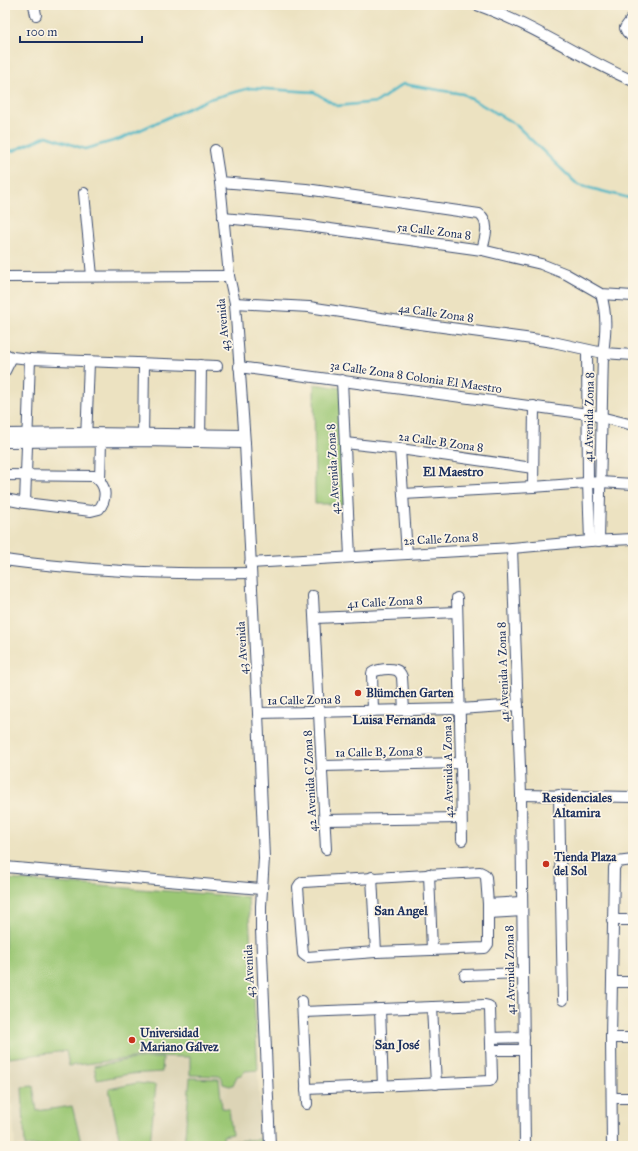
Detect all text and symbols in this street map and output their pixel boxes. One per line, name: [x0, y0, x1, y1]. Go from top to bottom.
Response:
scale bar: [20, 18, 142, 44]
text: 100 m: [26, 25, 57, 39]
street label: 5a Calle Zona 8: [396, 220, 472, 242]
street label: 43 Avenida: [214, 297, 232, 352]
street label: 4a Calle Zona 8: [398, 301, 474, 325]
street label: 3a Calle Zona 8 Colonia El Maestro: [329, 358, 503, 396]
street label: 41 Avenida Zona 8: [581, 372, 597, 462]
street label: 42 Avenida Zona 8: [324, 423, 342, 515]
street label: 2a Calle B Zona 8: [398, 429, 484, 455]
district label: El Maestro: [423, 464, 484, 480]
street label: 2a Calle Zona 8: [403, 530, 479, 548]
street label: 41 Calle Zona 8: [347, 593, 423, 611]
street label: 43 Avenida: [234, 620, 250, 675]
street label: 41 Avenida A Zona 8: [494, 622, 512, 722]
place label: Blümchen Garten: [366, 686, 454, 700]
marker: Blümchen Garten: [353, 688, 363, 698]
street label: 1a Calle Zona 8: [267, 692, 341, 708]
district label: Luisa Fernanda: [352, 712, 436, 728]
street label: 42 Avenida A Zona 8: [440, 716, 456, 818]
street label: 42 Avenida C Zona 8: [300, 730, 320, 832]
street label: 1a Calle B, Zona 8: [335, 744, 423, 760]
district label: Residenciales Altamira: [542, 790, 612, 821]
place label: Tienda Plaza del Sol: [553, 850, 617, 878]
marker: Tienda Plaza del Sol: [541, 859, 551, 869]
district label: San Angel: [374, 903, 428, 919]
street label: 41 Avenida Zona 8: [502, 925, 518, 1015]
street label: 43 Avenida: [241, 943, 257, 998]
place label: Universidad Mariano Gálvez: [140, 1026, 219, 1054]
marker: Universidad Mariano Gálvez: [127, 1035, 137, 1045]
district label: San José: [375, 1037, 420, 1053]

